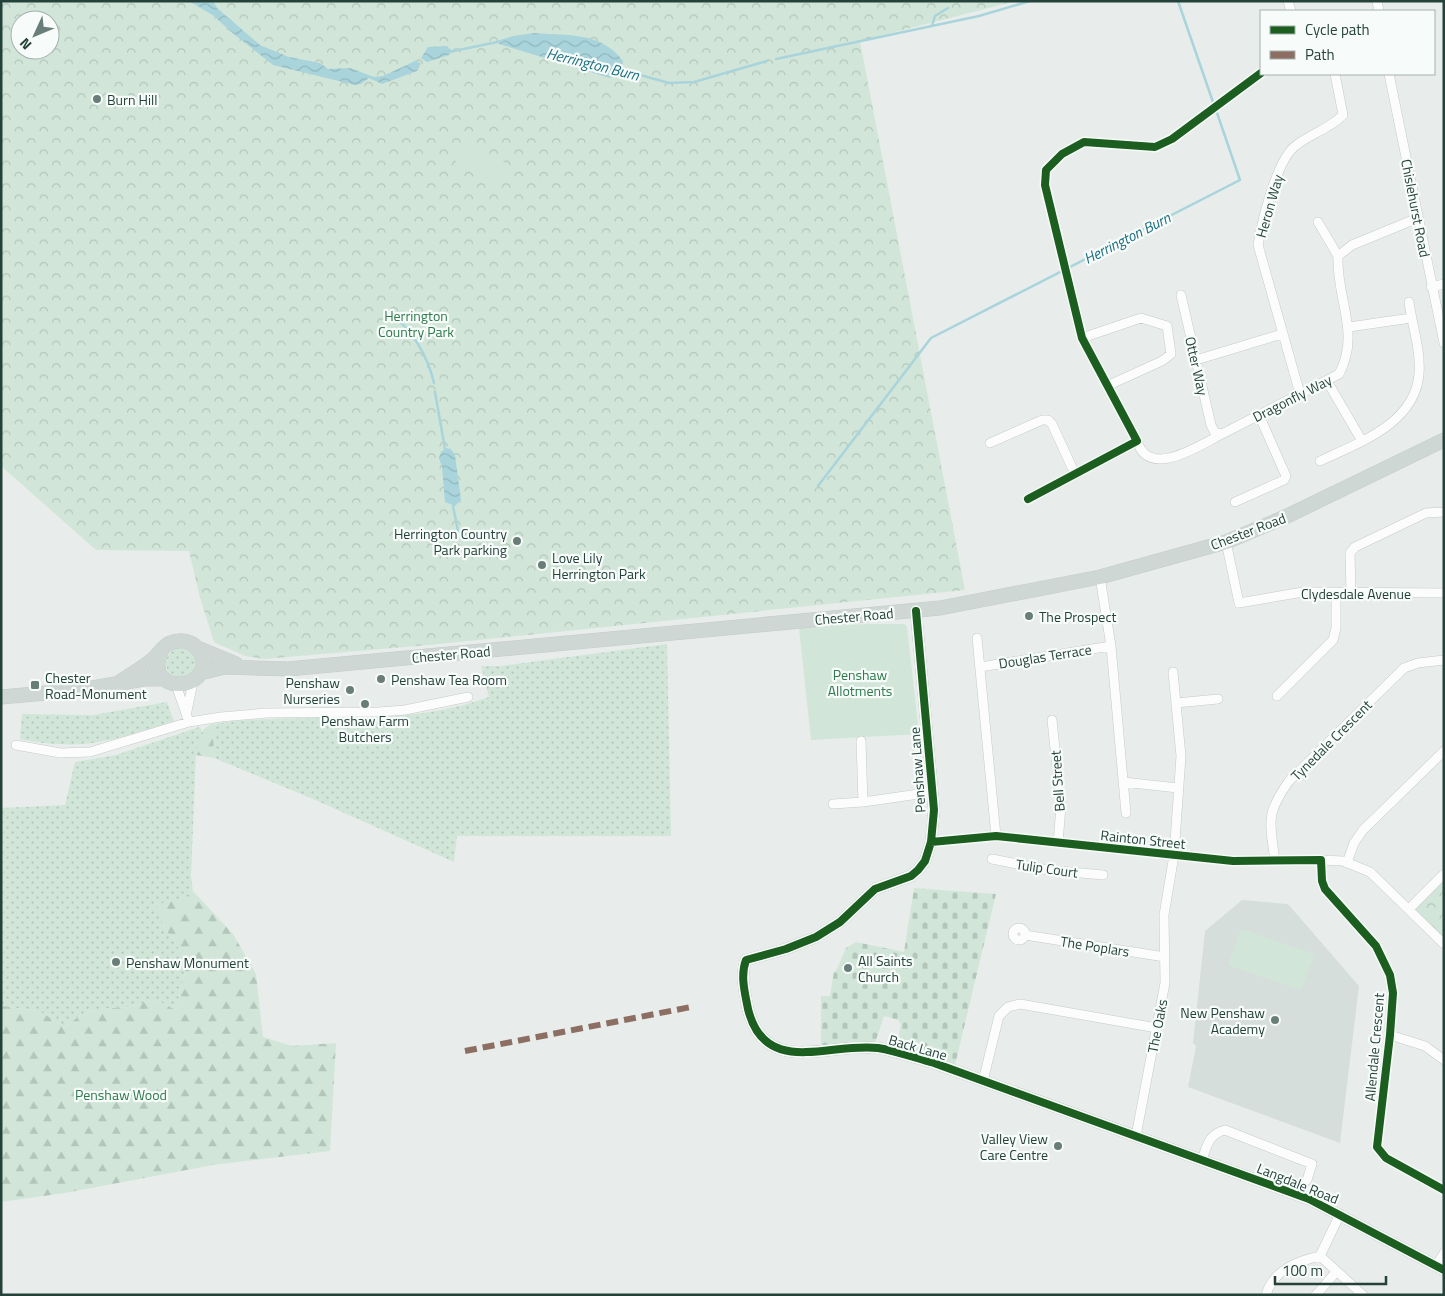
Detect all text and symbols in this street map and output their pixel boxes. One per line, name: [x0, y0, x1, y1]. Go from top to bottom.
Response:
north arrow: [10, 10, 60, 60]
legend: [1260, 10, 1435, 75]
text: Cycle path: [1305, 18, 1370, 41]
text: N: [14, 34, 36, 55]
water label: Herrington Burn: [544, 41, 642, 87]
text: Path: [1305, 43, 1335, 66]
place label: Burn Hill: [107, 89, 157, 110]
marker: Burn Hill: [91, 93, 103, 105]
street label: Chislehurst Road: [1396, 157, 1436, 259]
street label: Heron Way: [1250, 172, 1288, 240]
water label: Herrington Burn: [1080, 206, 1175, 270]
park label: Herrington Country Park: [378, 305, 454, 342]
street label: Otter Way: [1180, 334, 1214, 398]
street label: Dragonfly Way: [1249, 369, 1336, 427]
street label: Chester Road: [1207, 507, 1289, 555]
place label: Herrington Country Park parking: [394, 523, 507, 560]
marker: Herrington Country Park parking: [511, 535, 523, 547]
place label: Love Lily Herrington Park: [552, 547, 646, 584]
marker: Love Lily Herrington Park: [536, 559, 548, 571]
street label: Clydesdale Avenue: [1301, 583, 1411, 604]
street label: Chester Road: [814, 602, 894, 630]
place label: The Prospect: [1039, 606, 1116, 627]
marker: The Prospect: [1023, 610, 1035, 622]
street label: Douglas Terrace: [997, 638, 1093, 674]
street label: Chester Road: [411, 640, 491, 668]
park label: Penshaw Allotments: [828, 664, 892, 701]
place label: Chester Road-Monument: [45, 667, 147, 704]
place label: Penshaw Tea Room: [391, 669, 507, 690]
place label: Penshaw Nurseries: [283, 672, 340, 709]
marker: Penshaw Tea Room: [375, 673, 387, 685]
marker: Chester Road-Monument: [29, 679, 41, 691]
marker: Penshaw Nurseries: [344, 684, 356, 696]
street label: Tynedale Crescent: [1286, 695, 1376, 785]
marker: Penshaw Farm Butchers: [359, 698, 371, 710]
place label: Penshaw Farm Butchers: [321, 710, 409, 747]
street label: Penshaw Lane: [904, 726, 930, 814]
street label: Bell Street: [1044, 750, 1070, 812]
street label: Rainton Street: [1100, 824, 1187, 854]
street label: Tulip Court: [1015, 853, 1079, 883]
street label: The Poplars: [1059, 930, 1131, 962]
place label: All Saints Church: [858, 950, 912, 987]
place label: Penshaw Monument: [126, 952, 249, 973]
marker: Penshaw Monument: [110, 956, 122, 968]
marker: All Saints Church: [842, 962, 854, 974]
street label: Allendale Crescent: [1359, 992, 1389, 1102]
street label: The Oaks: [1141, 997, 1173, 1055]
place label: New Penshaw Academy: [1180, 1002, 1265, 1039]
marker: New Penshaw Academy: [1269, 1014, 1281, 1026]
street label: Back Lane: [886, 1029, 950, 1065]
park label: Penshaw Wood: [75, 1084, 167, 1105]
place label: Valley View Care Centre: [980, 1128, 1048, 1165]
marker: Valley View Care Centre: [1052, 1140, 1064, 1152]
street label: Langdale Road: [1254, 1157, 1342, 1209]
scale bar: [1275, 1254, 1386, 1286]
text: 100 m: [1282, 1259, 1323, 1282]

